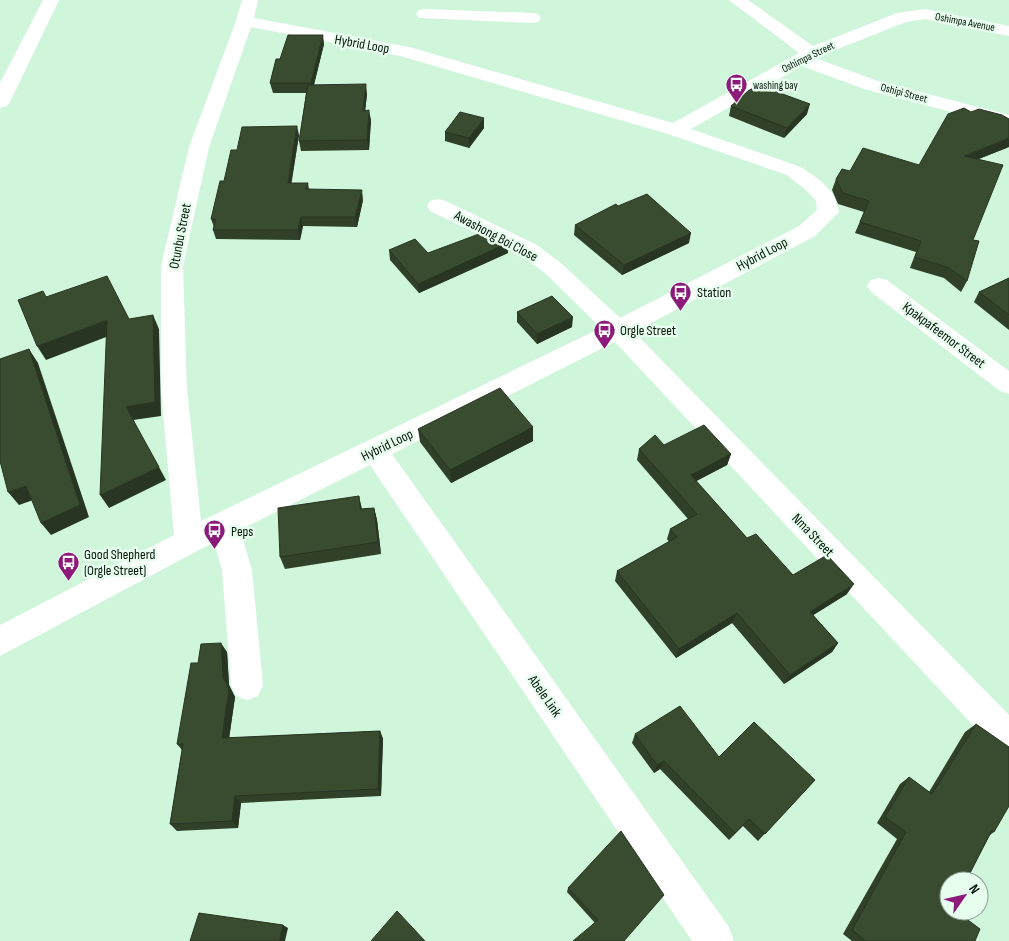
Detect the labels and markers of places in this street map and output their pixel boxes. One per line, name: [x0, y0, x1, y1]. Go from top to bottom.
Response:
bus stop icon: washing bay: [725, 73, 749, 104]
place label: washing bay: [753, 79, 799, 92]
bus stop icon: Station: [669, 280, 693, 311]
place label: Station: [697, 284, 731, 301]
bus stop icon: Orgle Street: [592, 318, 616, 349]
place label: Orgle Street: [620, 322, 676, 339]
bus stop icon: Peps: [203, 519, 227, 550]
place label: Peps: [231, 523, 253, 540]
place label: Good Shepherd (Orgle Street): [84, 546, 156, 579]
bus stop icon: Good Shepherd (Orgle Street): [56, 550, 80, 581]

